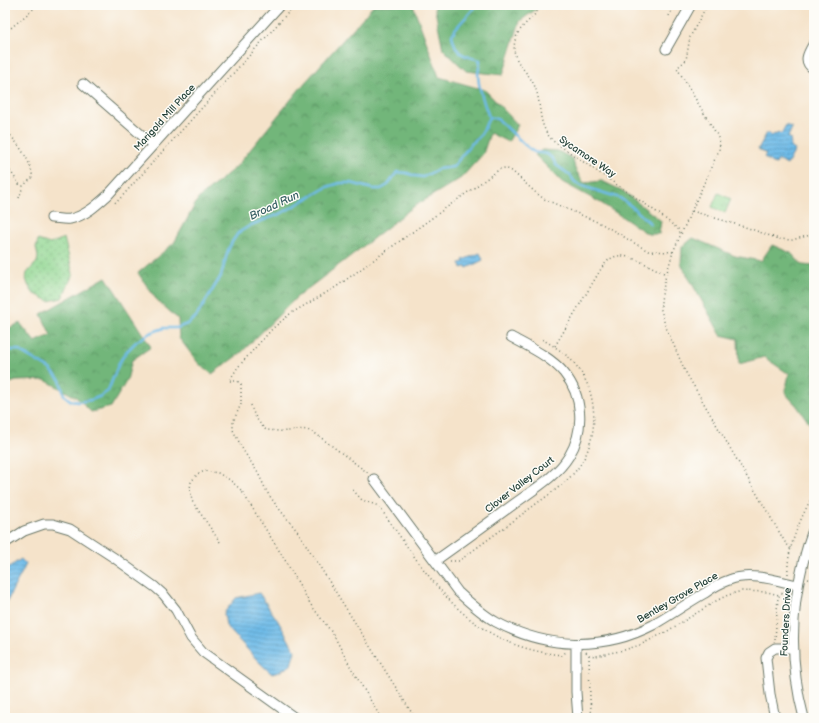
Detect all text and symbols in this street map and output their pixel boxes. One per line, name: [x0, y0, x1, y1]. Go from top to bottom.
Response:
street label: Marigold Mill Place: [132, 82, 198, 154]
street label: Sycamore Way: [557, 134, 618, 180]
water label: Broad Run: [247, 188, 301, 223]
street label: Clover Valley Court: [483, 454, 557, 516]
street label: Bentley Grove Place: [635, 570, 720, 626]
street label: Founders Drive: [778, 587, 794, 657]

